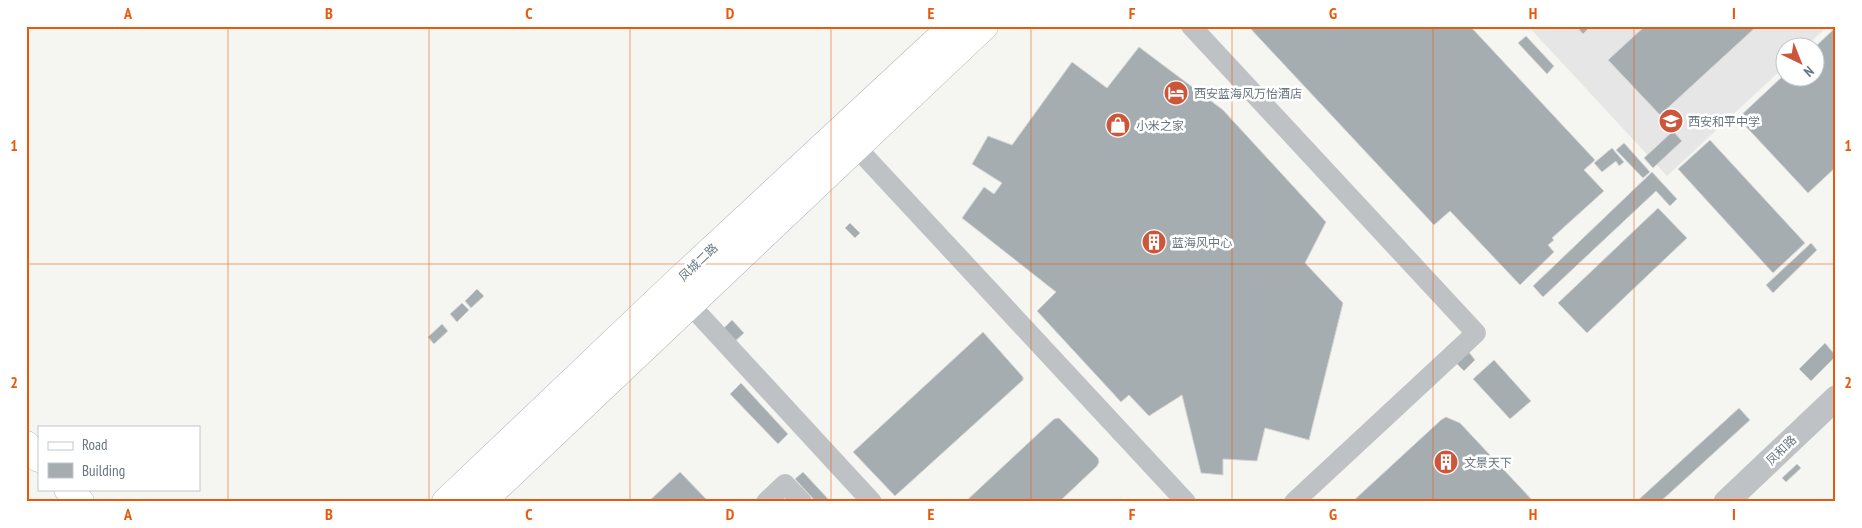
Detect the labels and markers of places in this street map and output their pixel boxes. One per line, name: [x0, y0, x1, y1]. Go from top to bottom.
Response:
hotel icon: 西安蓝海风万怡酒店: [1163, 80, 1189, 106]
place label: 西安蓝海风万怡酒店: [1194, 86, 1302, 101]
school or university icon: 西安和平中学: [1658, 108, 1684, 134]
shop icon: 小米之家: [1105, 112, 1131, 138]
place label: 西安和平中学: [1688, 114, 1760, 129]
place label: 小米之家: [1136, 118, 1184, 133]
building icon: 蓝海风中心: [1141, 229, 1167, 255]
place label: 蓝海风中心: [1172, 235, 1232, 250]
building icon: 文景天下: [1433, 449, 1459, 475]
place label: 文景天下: [1464, 455, 1512, 470]

